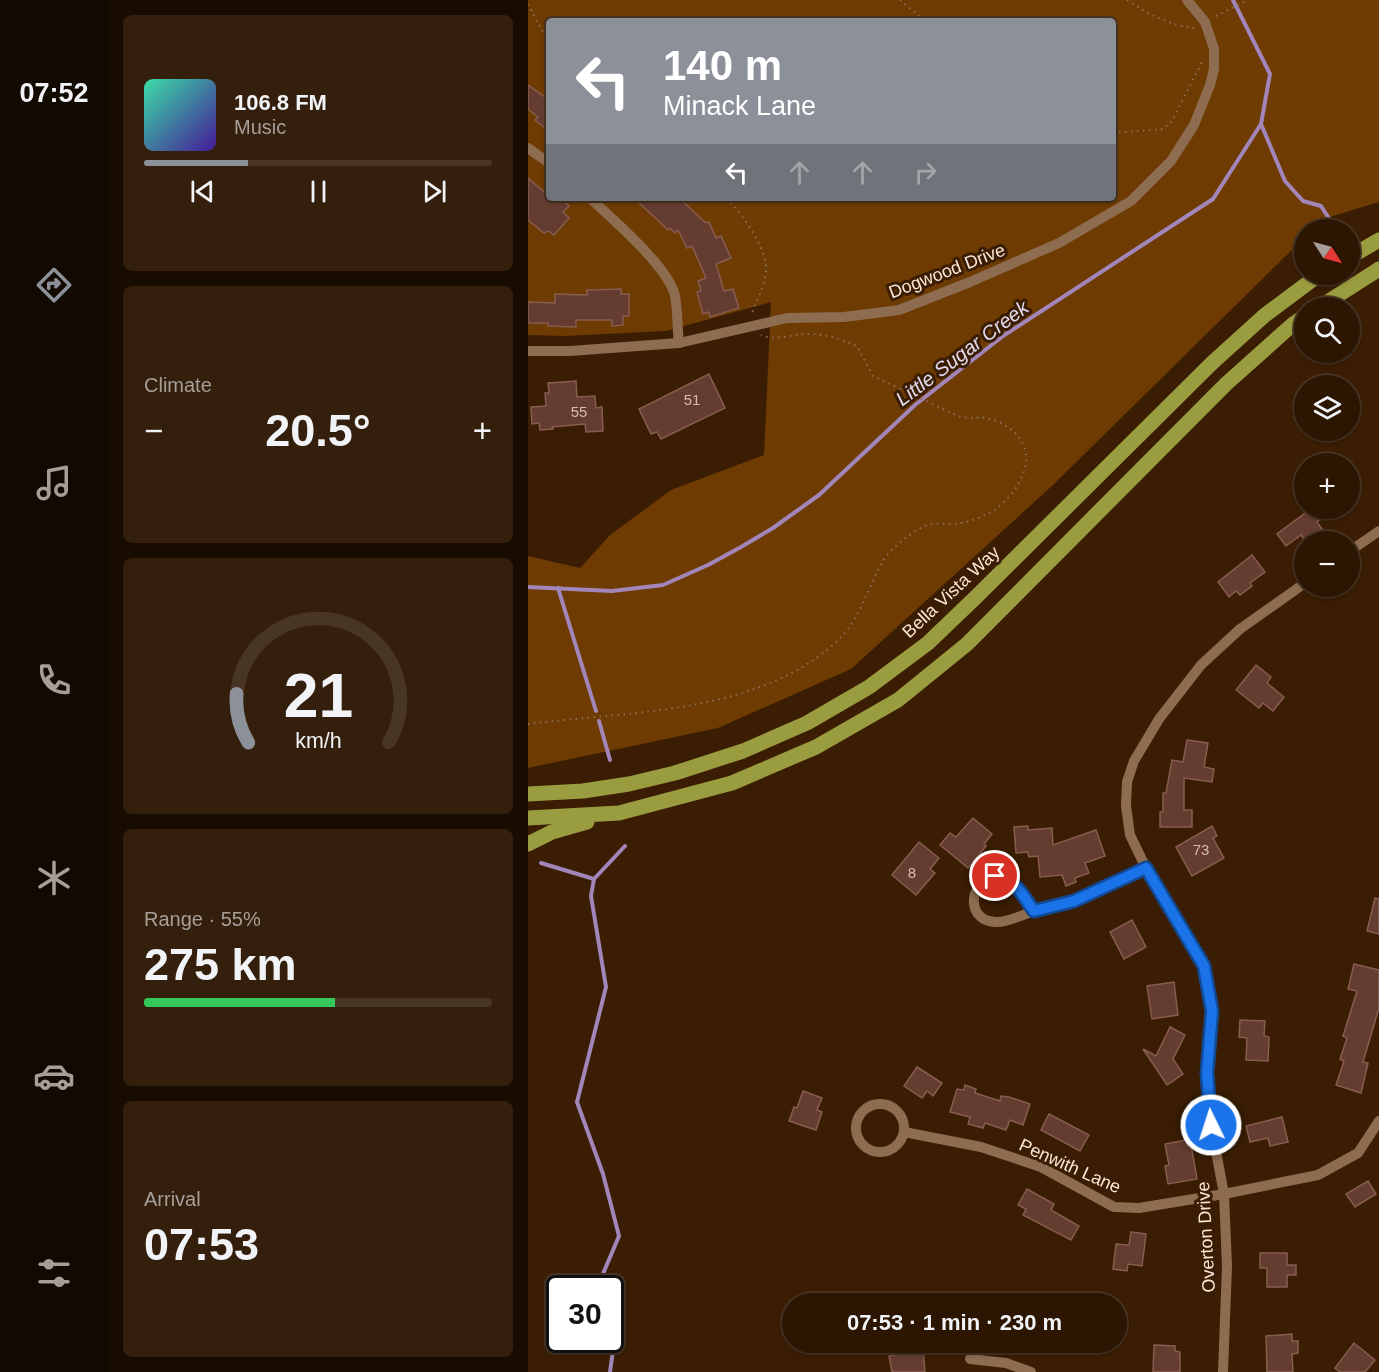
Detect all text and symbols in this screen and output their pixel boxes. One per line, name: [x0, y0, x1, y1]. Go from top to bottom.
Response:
icon: left: [564, 42, 642, 120]
text: 140 m: [663, 42, 782, 89]
text: 07:52: [19, 78, 89, 108]
text: 106.8 FM: [234, 90, 327, 115]
text: Minack Lane: [663, 91, 816, 121]
text: Music: [234, 116, 286, 138]
icon: left: [720, 156, 753, 189]
icon: ahead: [783, 156, 816, 189]
icon: ahead: [846, 156, 879, 189]
icon: right: [909, 156, 942, 189]
icon: previous: [186, 175, 219, 208]
icon: pause: [302, 175, 335, 208]
icon: next: [418, 175, 451, 208]
north arrow: [1294, 219, 1360, 285]
map controls: [1294, 219, 1360, 597]
street label: Dogwood Drive: [886, 240, 1008, 302]
icon: directions: [33, 264, 75, 306]
water label: Little Sugar Creek: [891, 295, 1033, 410]
button: search: [1294, 297, 1360, 363]
text: Climate: [144, 374, 212, 396]
button: layers: [1294, 375, 1360, 441]
house number: 51: [684, 391, 700, 408]
house number: 55: [571, 403, 587, 420]
text: 20.5°: [265, 405, 371, 456]
text: −: [144, 412, 163, 449]
text: +: [473, 412, 492, 449]
button: +: [1294, 453, 1360, 519]
icon: music: [33, 462, 75, 504]
button: −: [1294, 531, 1360, 597]
street label: Bella Vista Way: [898, 542, 1004, 642]
icon: phone: [33, 659, 75, 701]
text: 21: [283, 661, 353, 730]
text: km/h: [295, 729, 341, 753]
house number: 73: [1193, 841, 1209, 858]
pin: [969, 850, 1020, 901]
icon: climate: [33, 857, 75, 899]
icon: arrive: [978, 859, 1011, 892]
house number: 8: [908, 864, 916, 881]
text: Range · 55%: [144, 908, 261, 930]
text: 275 km: [144, 939, 297, 990]
icon: car: [33, 1055, 75, 1097]
position arrow: [1179, 1093, 1243, 1157]
street label: Penwith Lane: [1016, 1135, 1124, 1197]
street label: Overton Drive: [1193, 1181, 1219, 1293]
text: Arrival: [144, 1188, 201, 1210]
text: 07:53: [144, 1219, 259, 1270]
icon: filters: [33, 1252, 75, 1294]
speed limit sign: 30: [546, 1275, 624, 1353]
text: 07:53 · 1 min · 230 m: [847, 1310, 1062, 1335]

